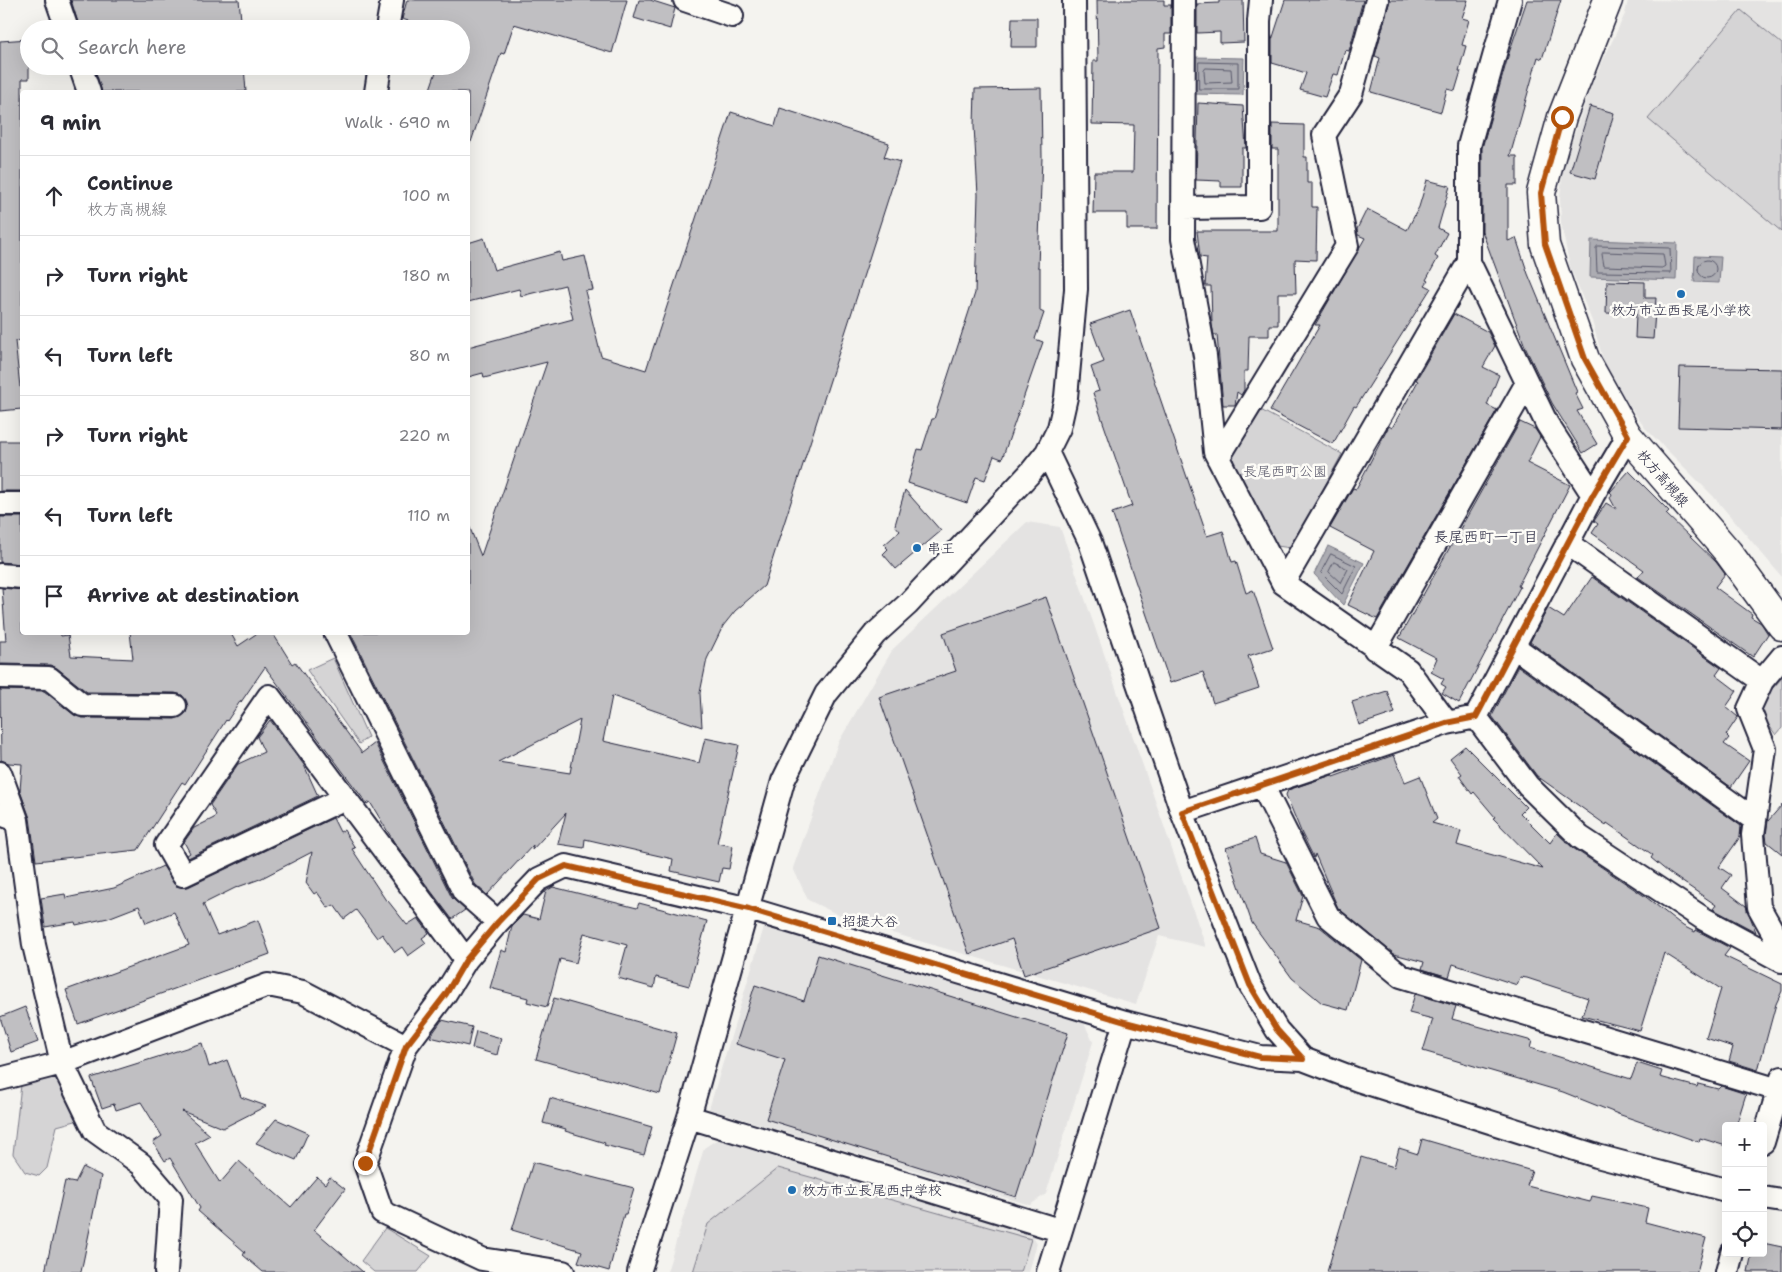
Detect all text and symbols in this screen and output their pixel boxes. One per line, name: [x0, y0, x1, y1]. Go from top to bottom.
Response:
search box: [20, 20, 470, 75]
icon: search: [38, 34, 66, 62]
text: Search here: [78, 35, 187, 60]
route start: [1551, 106, 1574, 129]
text: 9 min: [40, 109, 101, 137]
text: Walk · 690 m: [345, 112, 450, 133]
text: Continue: [87, 171, 173, 196]
icon: ahead: [40, 182, 68, 210]
text: 100 m: [402, 185, 450, 206]
text: 枚方高槻線: [87, 199, 167, 220]
icon: right: [40, 262, 68, 290]
text: Turn right: [87, 263, 188, 288]
text: 180 m: [402, 265, 450, 286]
marker: 枚方市立西長尾小学校: [1675, 288, 1687, 300]
place label: 枚方市立西長尾小学校: [1611, 301, 1751, 319]
icon: left: [40, 342, 68, 370]
text: Turn left: [87, 343, 173, 368]
text: 80 m: [409, 345, 450, 366]
icon: right: [40, 422, 68, 450]
text: Turn right: [87, 423, 188, 448]
text: 220 m: [398, 425, 450, 446]
street label: 枚方高槻線: [1633, 446, 1693, 510]
park label: 長尾西町公園: [1243, 462, 1327, 480]
icon: left: [40, 502, 68, 530]
text: Turn left: [87, 503, 173, 528]
text: 110 m: [407, 505, 450, 526]
district label: 長尾西町一丁目: [1433, 527, 1539, 547]
place label: 串王: [927, 539, 955, 557]
marker: 串王: [911, 542, 923, 554]
icon: arrive: [40, 582, 68, 610]
text: Arrive at destination: [87, 583, 299, 608]
place label: 招提大谷: [842, 912, 898, 930]
marker: 招提大谷: [826, 915, 838, 927]
map controls: [1722, 1122, 1767, 1257]
button: +: [1722, 1122, 1767, 1167]
route end: [354, 1152, 377, 1175]
button: −: [1722, 1167, 1767, 1212]
place label: 枚方市立長尾西中学校: [802, 1181, 942, 1199]
marker: 枚方市立長尾西中学校: [786, 1184, 798, 1196]
button: locate: [1722, 1212, 1767, 1257]

